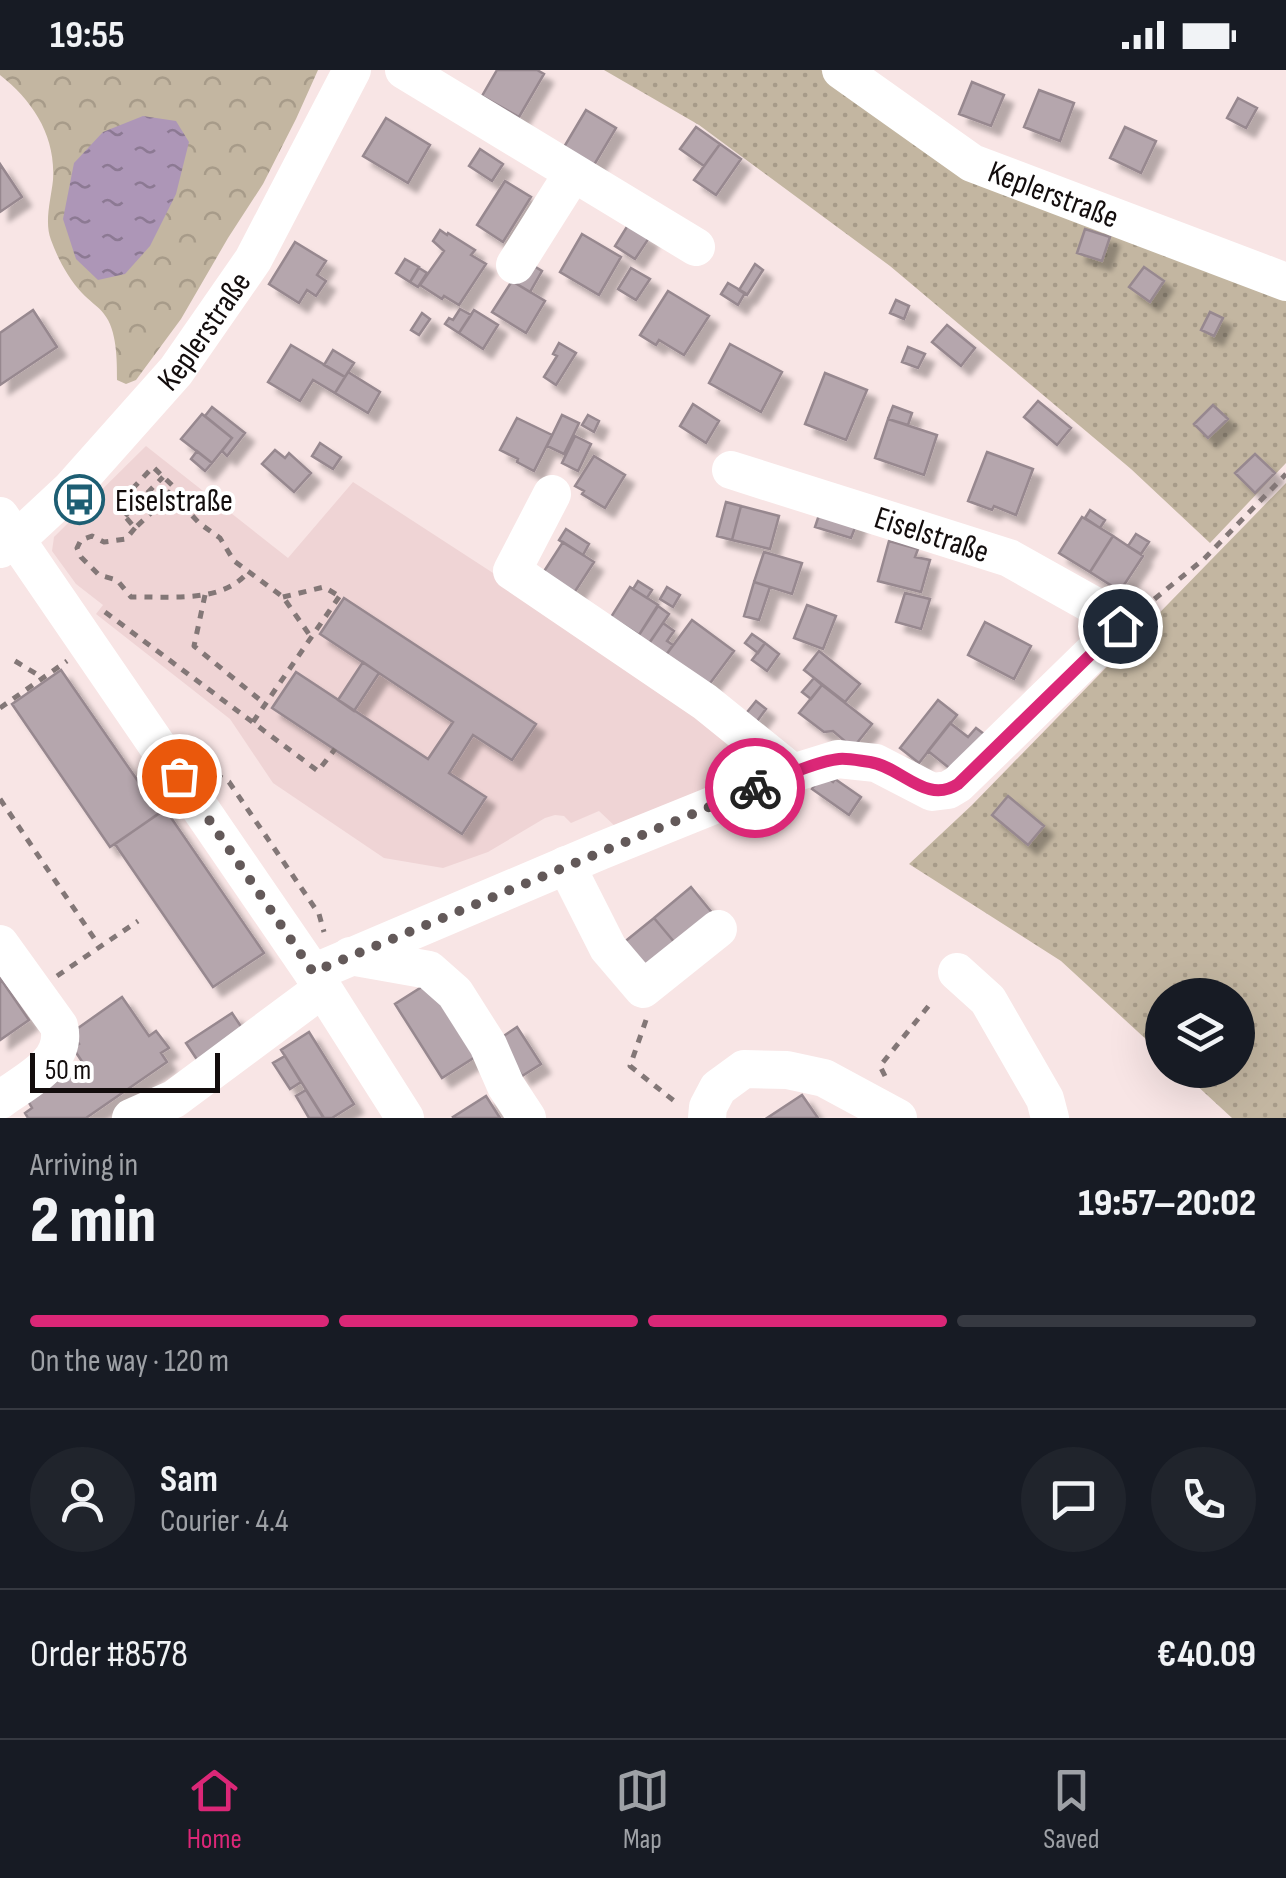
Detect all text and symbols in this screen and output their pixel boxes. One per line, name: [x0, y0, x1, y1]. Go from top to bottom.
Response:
text: 19:55: [50, 13, 125, 58]
street label: Keplerstraße: [983, 153, 1124, 238]
street label: Keplerstraße: [150, 265, 260, 399]
bus stop icon: Eiselstraße: [54, 474, 106, 526]
place label: Eiselstraße: [115, 482, 233, 521]
street label: Eiselstraße: [869, 499, 994, 572]
pin: [1078, 584, 1163, 669]
icon: home: [1093, 599, 1148, 654]
pin: [137, 734, 222, 819]
courier: [705, 738, 805, 838]
icon: bag: [152, 749, 207, 804]
icon: bike: [728, 761, 783, 816]
map controls: [1145, 978, 1255, 1088]
button: layers: [1145, 978, 1255, 1088]
scale bar: [30, 1048, 220, 1093]
text: 50 m: [45, 1054, 91, 1087]
text: Arriving in: [30, 1146, 138, 1185]
text: 19:57–20:02: [1078, 1181, 1256, 1226]
text: 2 min: [30, 1183, 156, 1261]
text: On the way · 120 m: [30, 1342, 229, 1381]
button: person: [30, 1447, 135, 1552]
button: chat: [1021, 1447, 1126, 1552]
button: phone: [1151, 1447, 1256, 1552]
text: Sam: [160, 1457, 218, 1502]
text: Courier · 4.4: [160, 1502, 288, 1541]
text: Order #8578: [30, 1632, 188, 1677]
text: €40.09: [1157, 1632, 1256, 1677]
tab: Home: [187, 1763, 242, 1856]
tab: Map: [615, 1763, 670, 1856]
tab: Saved: [1043, 1763, 1099, 1856]

